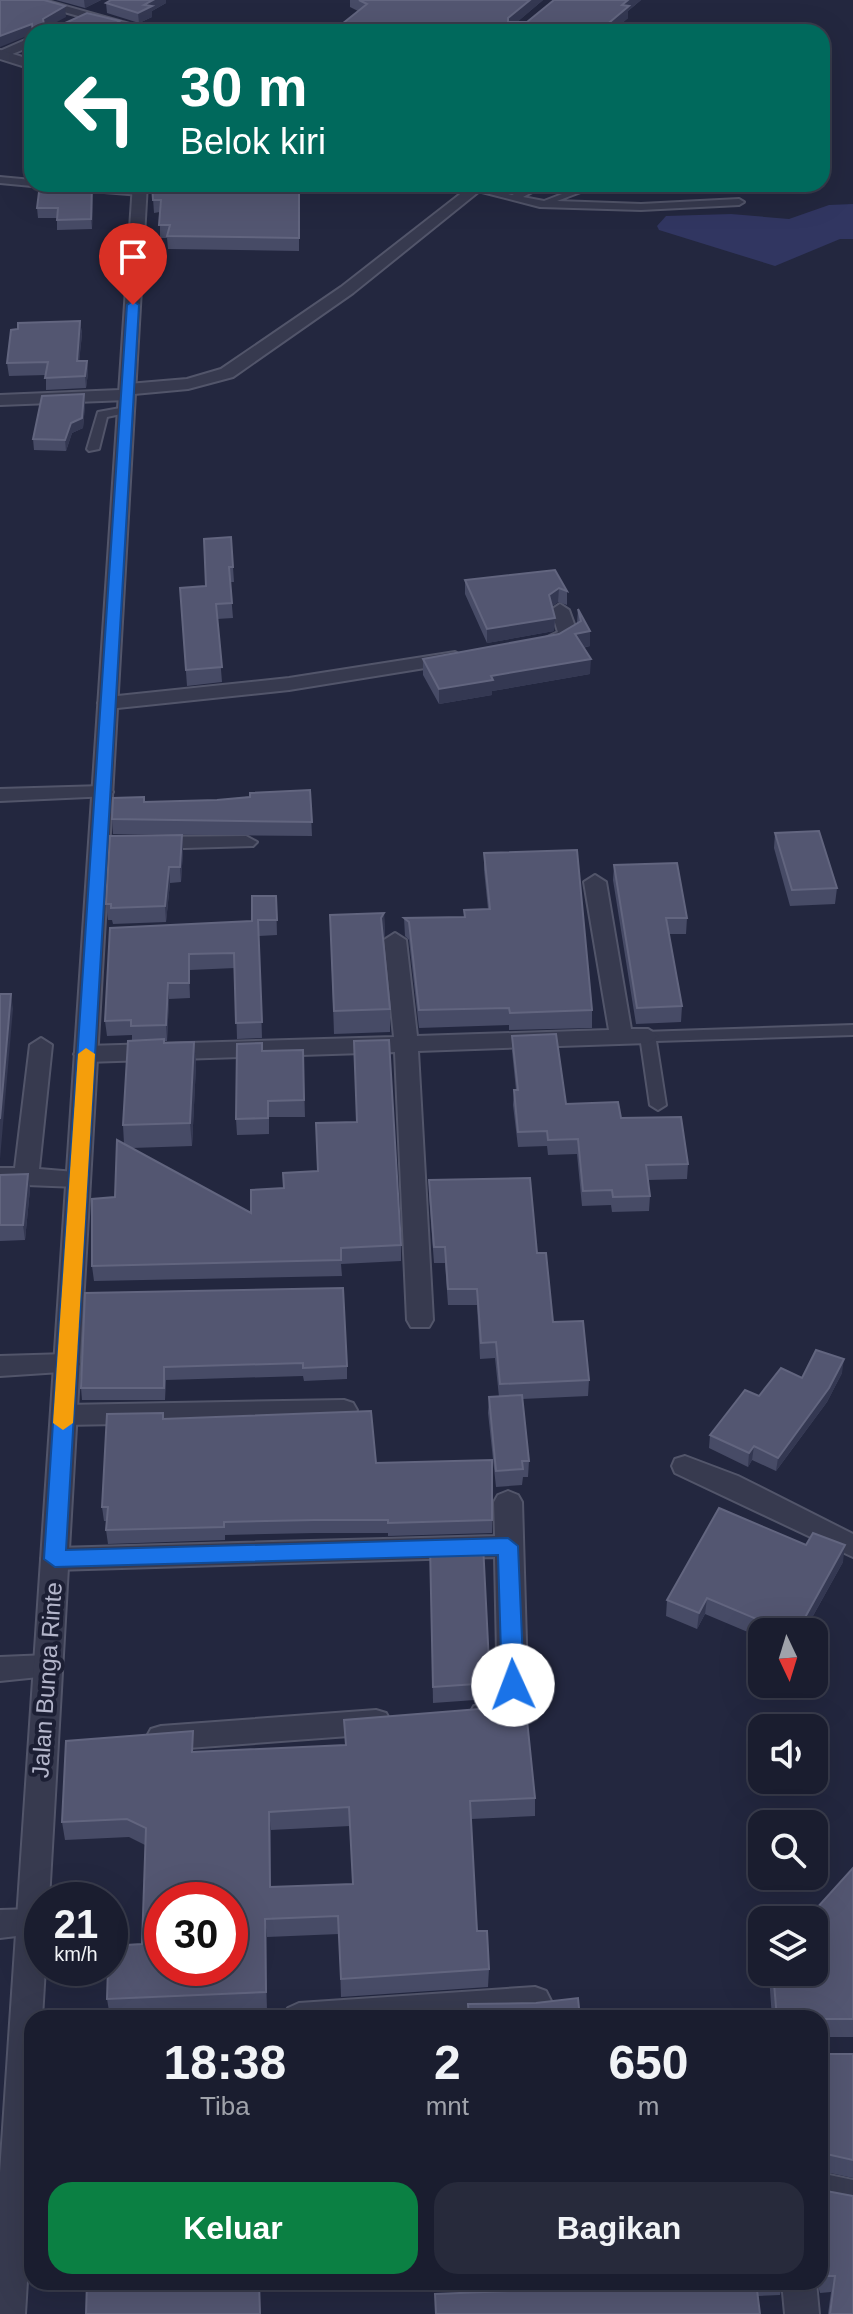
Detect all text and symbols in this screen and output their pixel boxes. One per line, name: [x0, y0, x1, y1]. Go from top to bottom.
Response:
text: 30 m: [180, 55, 308, 118]
icon: left: [48, 56, 152, 160]
text: Belok kiri: [180, 121, 326, 162]
pin: [99, 223, 167, 305]
icon: arrive: [111, 235, 155, 279]
street label: Jalan Bunga Rinte: [26, 1581, 67, 1779]
north arrow: [748, 1618, 828, 1698]
map controls: [748, 1618, 828, 1986]
position arrow: [471, 1643, 555, 1727]
button: sound: [748, 1714, 828, 1794]
button: search: [748, 1810, 828, 1890]
speed limit sign: 30: [144, 1882, 248, 1986]
text: 21: [54, 1902, 98, 1946]
button: layers: [748, 1906, 828, 1986]
text: km/h: [54, 1943, 98, 1965]
text: 18:38: [163, 2036, 286, 2089]
text: 2: [434, 2036, 461, 2089]
text: 650: [608, 2036, 689, 2089]
text: Tiba: [200, 2091, 250, 2121]
text: mnt: [426, 2091, 469, 2121]
text: m: [638, 2091, 659, 2121]
button: Keluar: [48, 2182, 418, 2274]
button: Bagikan: [434, 2182, 804, 2274]

